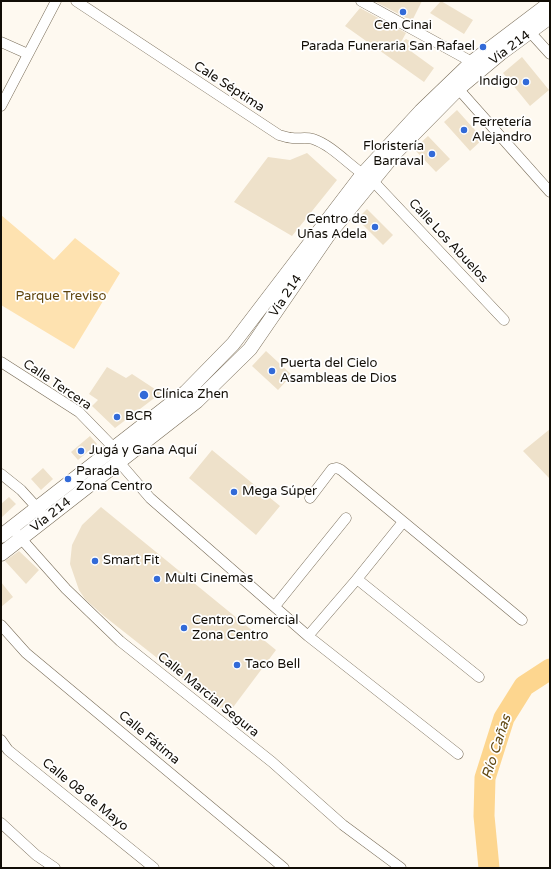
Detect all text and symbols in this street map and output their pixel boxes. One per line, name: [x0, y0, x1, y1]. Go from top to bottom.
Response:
marker: Cen Cinai: [398, 7, 408, 17]
place label: Cen Cinai: [374, 18, 432, 34]
street label: Vía 214: [486, 28, 534, 68]
place label: Parada Funeraria San Rafael: [301, 39, 475, 55]
marker: Parada Funeraria San Rafael: [478, 42, 488, 52]
street label: Cale Séptima: [191, 58, 267, 116]
place label: Indigo: [479, 74, 518, 90]
marker: Indigo: [521, 77, 531, 87]
place label: Ferretería Alejandro: [472, 115, 532, 146]
marker: Ferretería Alejandro: [459, 125, 469, 135]
place label: Floristería Barraval: [363, 139, 424, 170]
marker: Floristería Barraval: [427, 149, 437, 159]
street label: Calle Los Abuelos: [405, 196, 491, 286]
place label: Centro de Uñas Adela: [297, 212, 367, 243]
marker: Centro de Uñas Adela: [370, 222, 380, 232]
street label: Vía 214: [266, 272, 306, 320]
park label: Parque Treviso: [16, 289, 106, 305]
street label: Calle Tercera: [20, 356, 94, 414]
place label: Puerta del Cielo Asambleas de Dios: [280, 356, 397, 387]
marker: Puerta del Cielo Asambleas de Dios: [267, 366, 277, 376]
place label: Clínica Zhen: [153, 387, 229, 403]
marker: Clínica Zhen: [138, 389, 150, 401]
place label: BCR: [125, 409, 152, 425]
marker: BCR: [112, 412, 122, 422]
place label: Jugá y Gana Aquí: [89, 443, 197, 459]
marker: Jugá y Gana Aquí: [76, 446, 86, 456]
place label: Parada Zona Centro: [76, 464, 152, 495]
marker: Parada Zona Centro: [63, 474, 73, 484]
place label: Mega Súper: [242, 484, 317, 500]
marker: Mega Súper: [229, 487, 239, 497]
street label: Vía 214: [28, 494, 74, 536]
place label: Smart Fit: [103, 553, 159, 569]
marker: Smart Fit: [90, 556, 100, 566]
place label: Multi Cinemas: [165, 571, 253, 587]
marker: Multi Cinemas: [152, 574, 162, 584]
place label: Centro Comercial Zona Centro: [192, 613, 298, 644]
marker: Centro Comercial Zona Centro: [179, 623, 189, 633]
street label: Calle Marcial Segura: [154, 649, 262, 741]
place label: Taco Bell: [245, 657, 300, 673]
marker: Taco Bell: [232, 660, 242, 670]
street label: Calle Fátima: [115, 708, 183, 768]
water label: Río Cañas: [479, 713, 515, 781]
street label: Calle 08 de Mayo: [39, 755, 131, 835]

